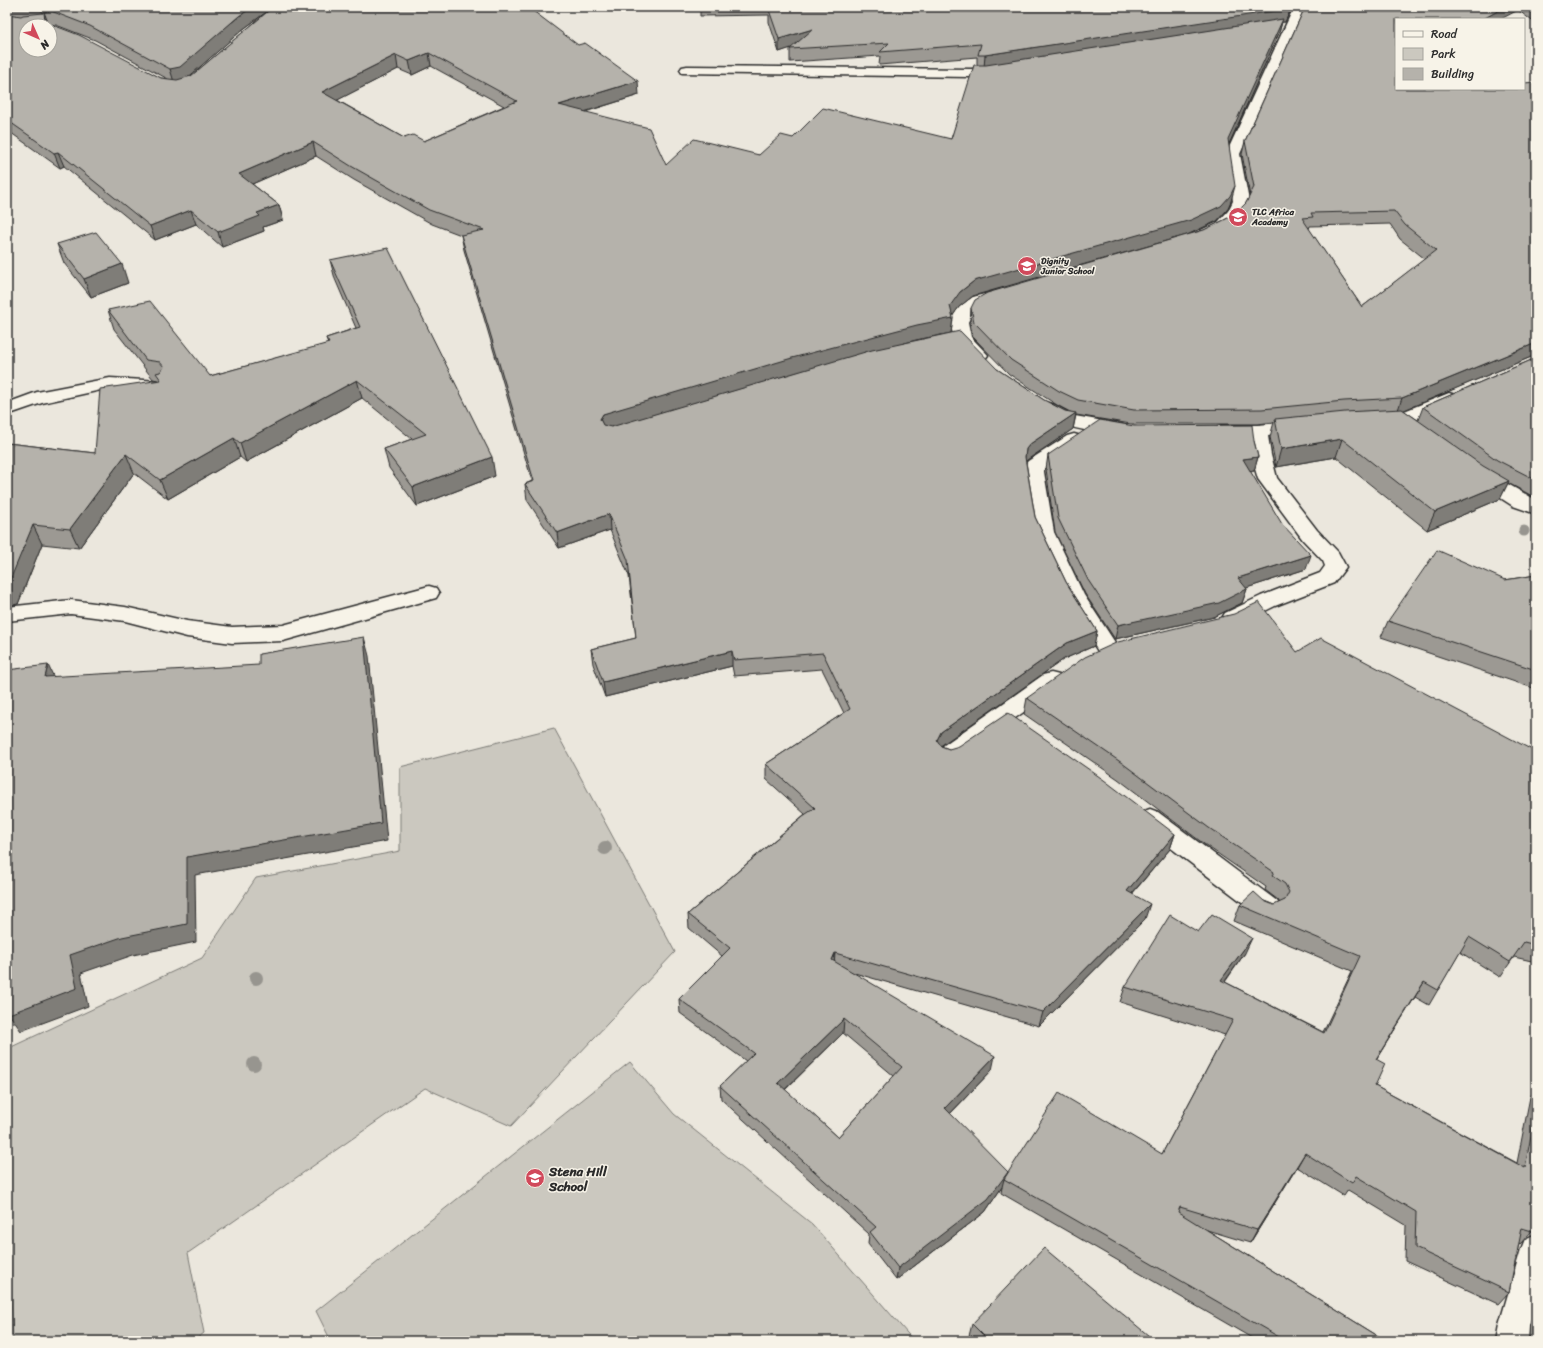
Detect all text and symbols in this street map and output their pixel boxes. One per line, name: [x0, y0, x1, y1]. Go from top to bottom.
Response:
north arrow: [18, 18, 58, 58]
legend: [1395, 18, 1525, 90]
text: Road: [1431, 23, 1458, 45]
text: N: [35, 35, 55, 54]
text: Park: [1431, 43, 1456, 65]
text: Building: [1431, 63, 1474, 85]
place label: TLC Africa Academy: [1251, 204, 1294, 230]
school or university icon: TLC Africa Academy: [1227, 206, 1249, 228]
place label: Dignity Junior School: [1040, 253, 1095, 279]
school or university icon: Dignity Junior School: [1016, 255, 1038, 277]
place label: Stena Hill School: [548, 1160, 608, 1198]
school or university icon: Stena Hill School: [524, 1167, 546, 1189]

